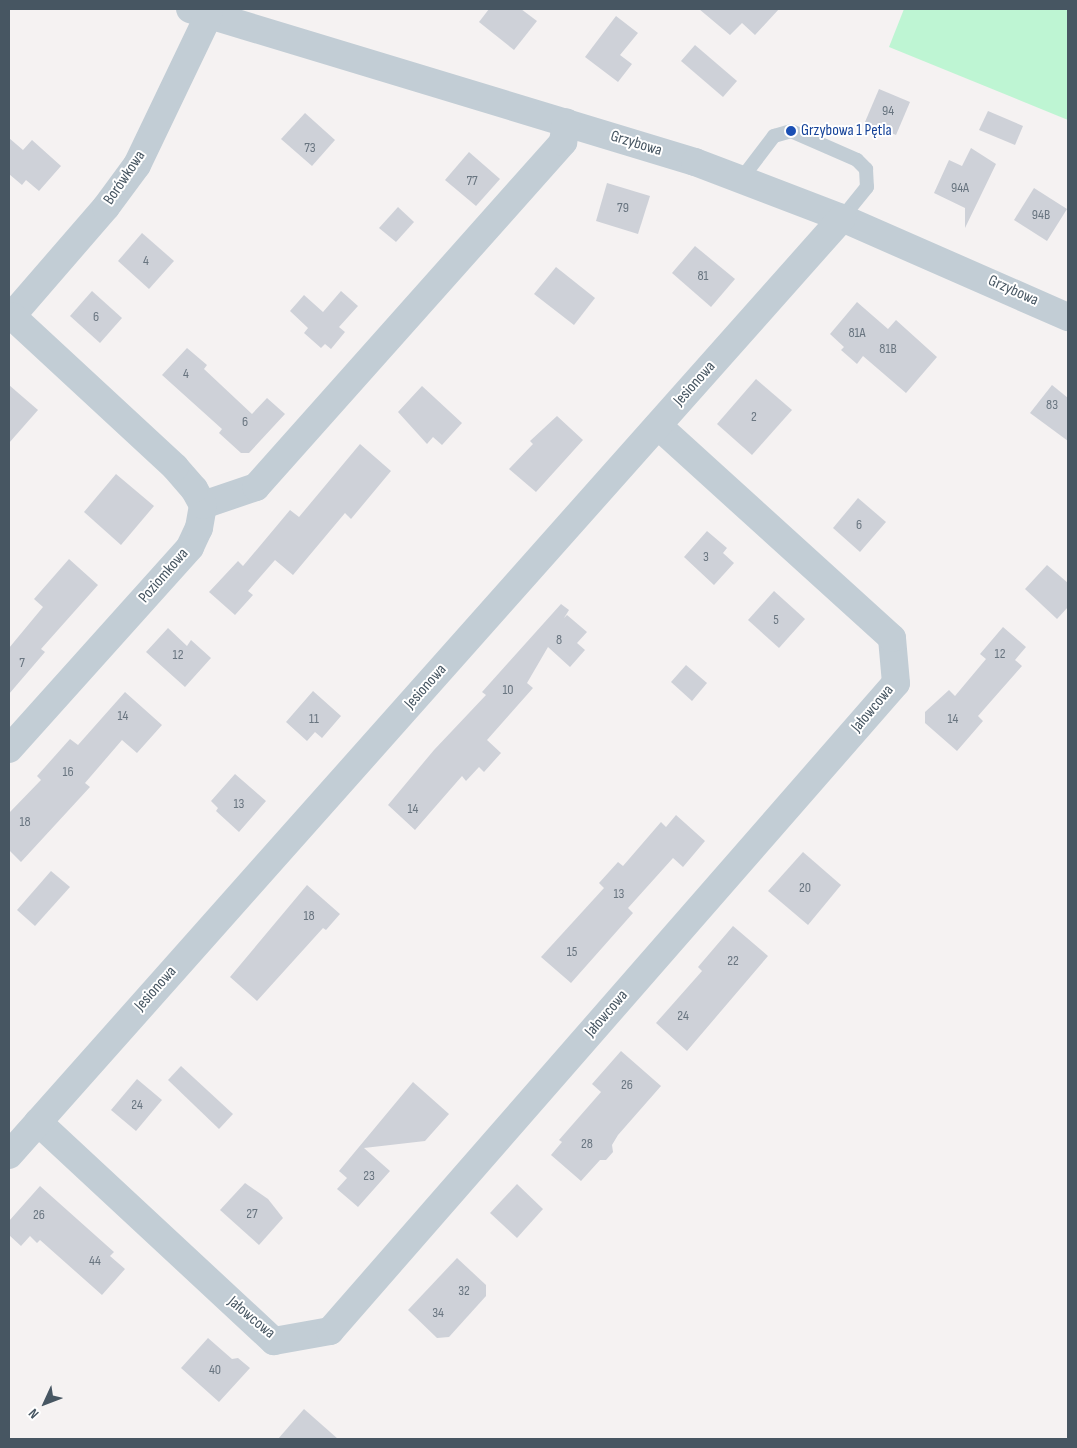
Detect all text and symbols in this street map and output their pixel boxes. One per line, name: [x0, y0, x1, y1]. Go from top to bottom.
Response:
house number: 94: [882, 103, 894, 119]
place label: Grzybowa 1 Pętla: [801, 121, 892, 141]
marker: Grzybowa 1 Pętla: [785, 125, 797, 137]
street label: Grzybowa: [608, 127, 664, 161]
house number: 73: [304, 140, 316, 156]
street label: Borówkowa: [100, 147, 150, 209]
house number: 77: [466, 173, 478, 189]
house number: 94A: [951, 180, 969, 196]
house number: 79: [617, 200, 629, 216]
house number: 94B: [1032, 207, 1050, 223]
house number: 4: [143, 253, 149, 269]
house number: 81: [697, 268, 709, 284]
street label: Grzybowa: [985, 271, 1041, 311]
house number: 6: [93, 309, 99, 325]
house number: 81A: [848, 325, 866, 341]
house number: 81B: [879, 341, 897, 357]
street label: Jesionowa: [670, 358, 720, 410]
house number: 4: [183, 366, 189, 382]
house number: 83: [1046, 397, 1058, 413]
house number: 2: [751, 409, 757, 425]
house number: 6: [242, 414, 248, 430]
house number: 6: [856, 517, 862, 533]
street label: Poziomkowa: [135, 545, 193, 607]
house number: 3: [703, 549, 709, 565]
house number: 5: [773, 612, 779, 628]
house number: 8: [556, 632, 562, 648]
house number: 12: [995, 646, 1005, 662]
house number: 12: [173, 647, 183, 663]
house number: 7: [19, 655, 25, 671]
street label: Jesionowa: [401, 661, 451, 713]
street label: Jałowcowa: [848, 681, 898, 737]
house number: 10: [502, 682, 514, 698]
house number: 14: [118, 708, 128, 724]
house number: 11: [309, 711, 319, 727]
house number: 14: [948, 711, 958, 727]
house number: 16: [62, 764, 74, 780]
house number: 13: [234, 796, 244, 812]
house number: 14: [408, 801, 418, 817]
house number: 18: [19, 814, 31, 830]
house number: 20: [799, 880, 811, 896]
house number: 13: [614, 886, 624, 902]
house number: 18: [303, 908, 315, 924]
house number: 15: [567, 944, 577, 960]
house number: 22: [727, 953, 739, 969]
street label: Jesionowa: [131, 963, 181, 1015]
street label: Jałowcowa: [581, 987, 633, 1041]
house number: 24: [677, 1008, 689, 1024]
house number: 26: [621, 1077, 633, 1093]
house number: 24: [131, 1097, 143, 1113]
house number: 28: [581, 1136, 593, 1152]
house number: 23: [363, 1168, 375, 1184]
house number: 27: [246, 1206, 258, 1222]
house number: 26: [33, 1207, 45, 1223]
house number: 44: [89, 1253, 101, 1269]
house number: 32: [458, 1283, 470, 1299]
street label: Jałowcowa: [223, 1293, 279, 1343]
house number: 34: [432, 1305, 444, 1321]
house number: 40: [209, 1362, 221, 1378]
north arrow: [20, 1378, 70, 1428]
text: N: [25, 1405, 42, 1422]

